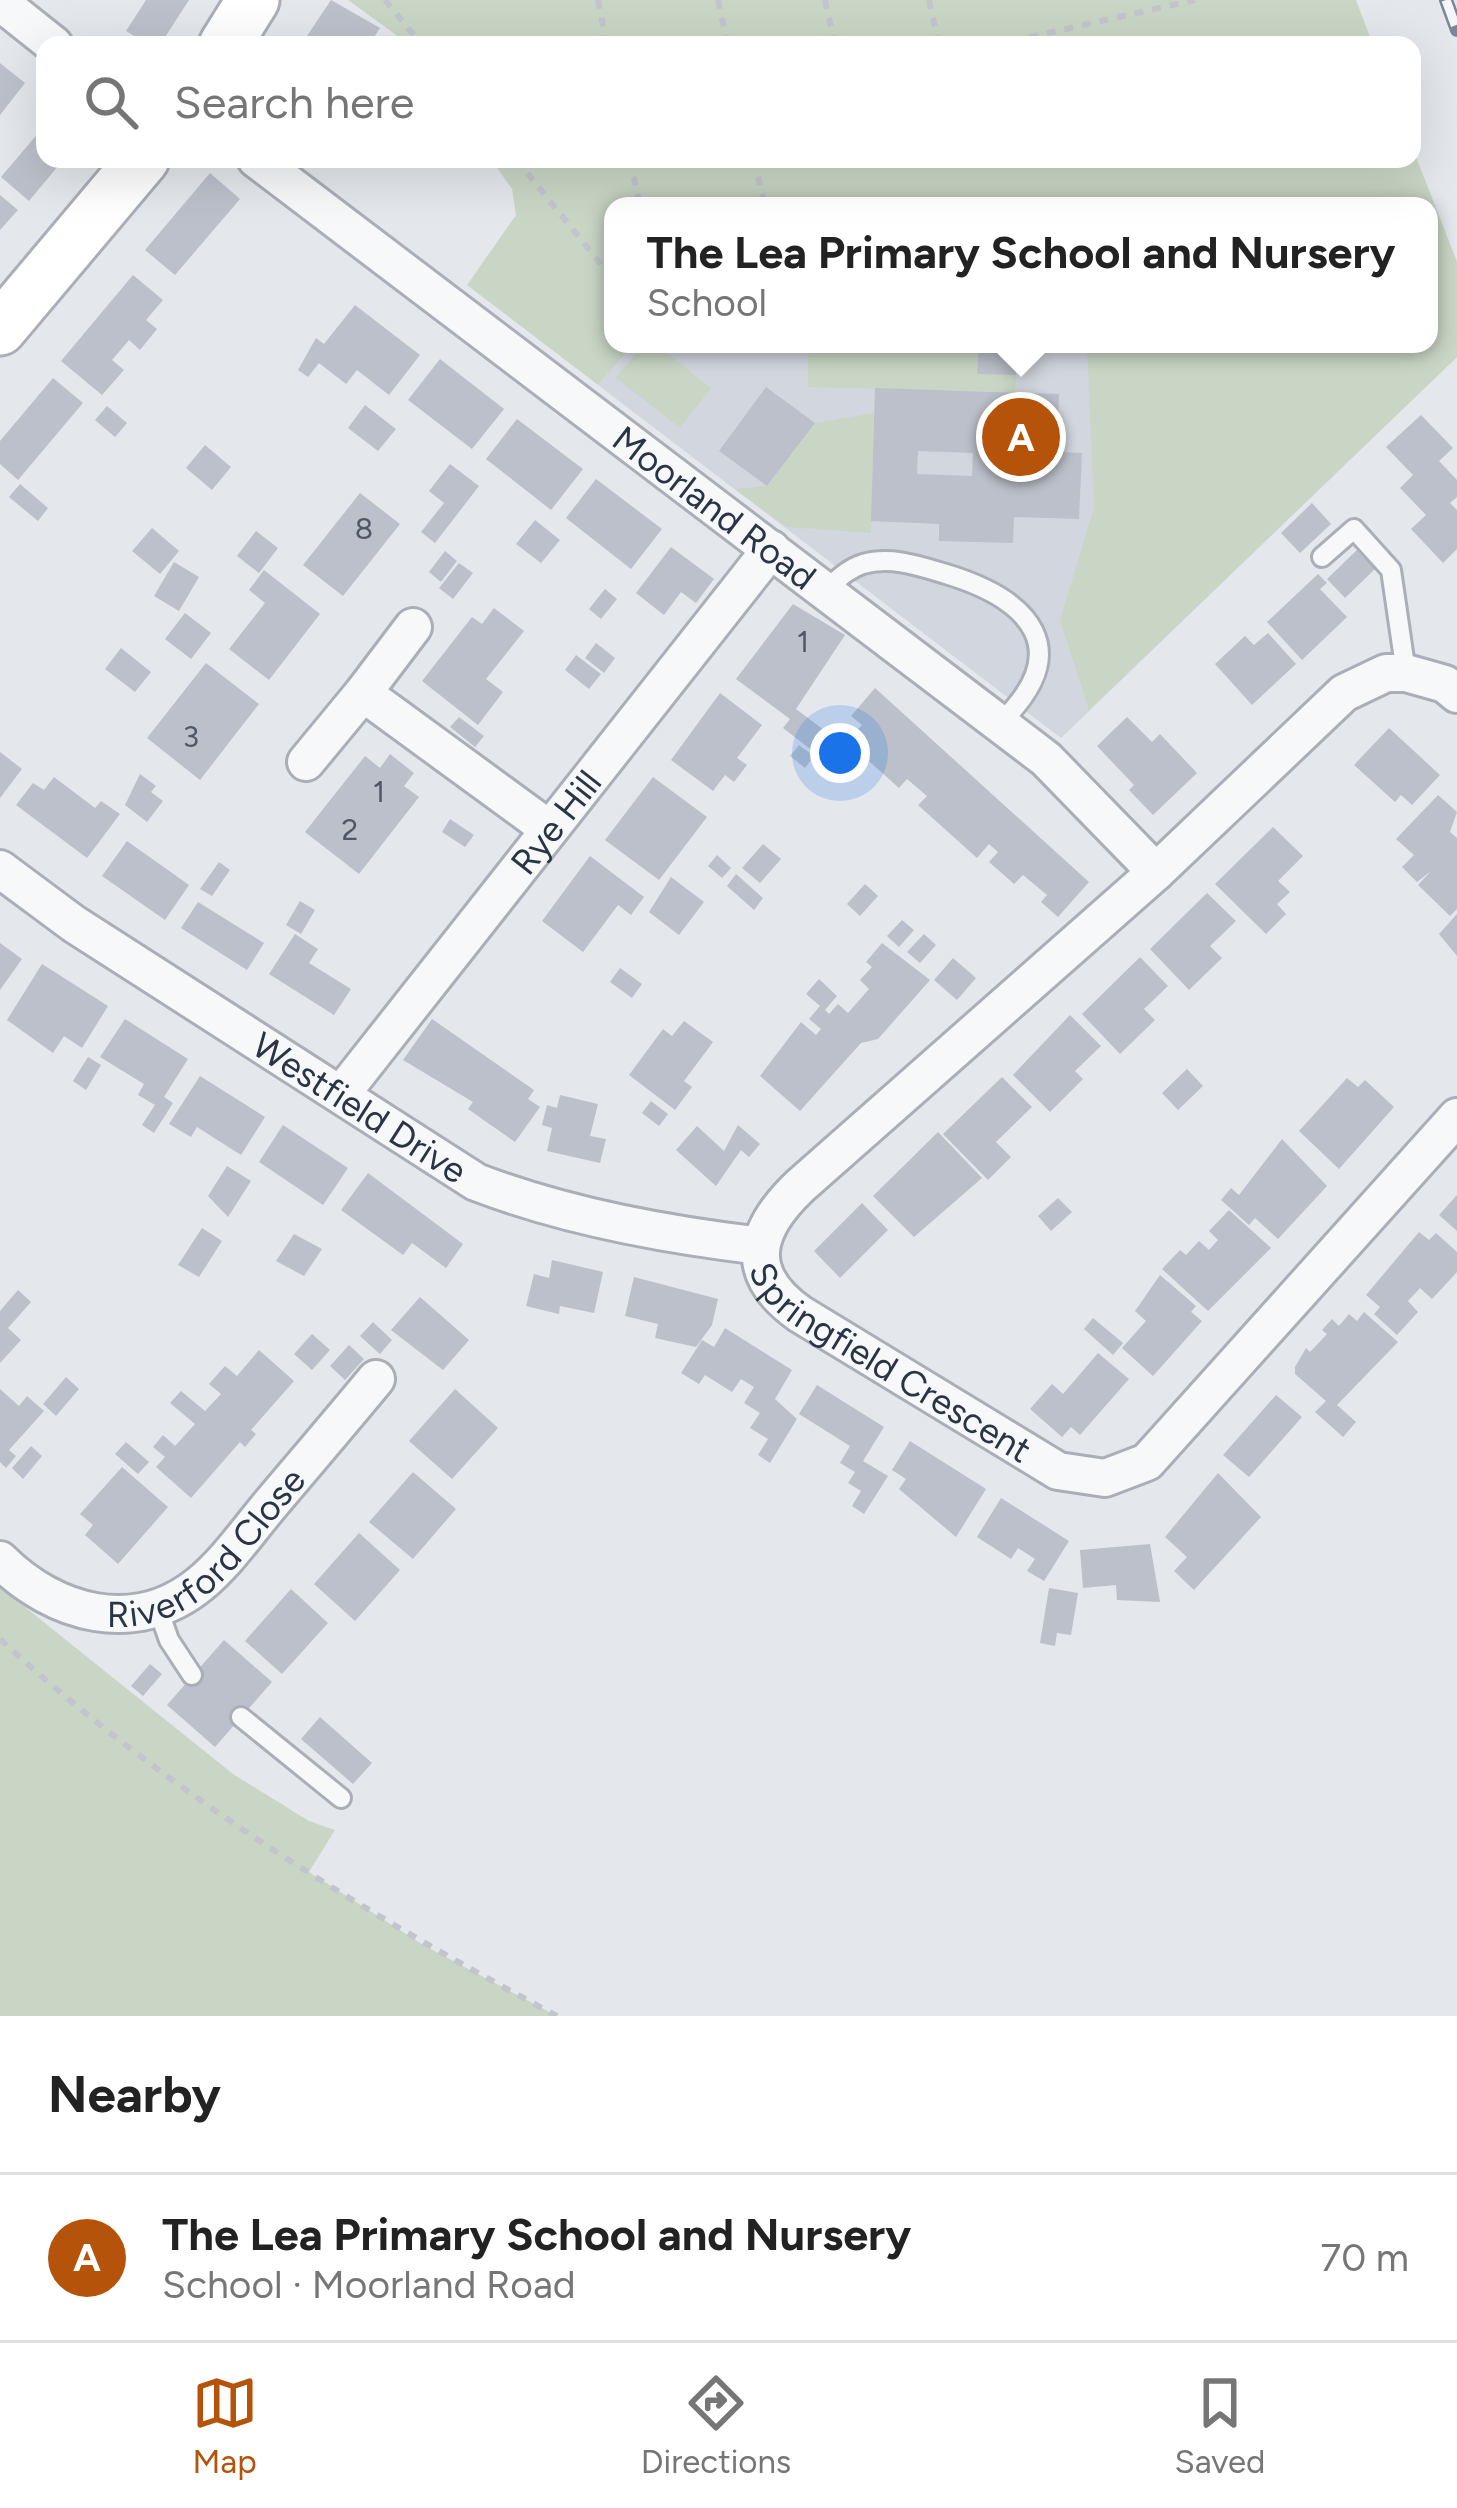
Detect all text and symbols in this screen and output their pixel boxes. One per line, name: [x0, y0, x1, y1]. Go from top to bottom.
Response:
search box: [36, 36, 1421, 168]
icon: search: [78, 69, 144, 135]
text: Search here: [174, 75, 414, 129]
popup: [604, 197, 1438, 353]
text: The Lea Primary School and Nursery: [646, 225, 1396, 279]
text: School: [646, 279, 767, 326]
pin: A: [982, 392, 1060, 482]
street label: Moorland Road: [604, 417, 824, 599]
house number: 8: [355, 510, 373, 547]
house number: 1: [797, 623, 809, 660]
house number: 3: [183, 718, 199, 755]
your location: [810, 723, 870, 783]
street label: Rye Hill: [502, 762, 610, 883]
house number: 1: [373, 773, 385, 810]
house number: 2: [342, 811, 358, 848]
street label: Westfield Drive: [245, 1024, 475, 1192]
street label: Springfield Crescent: [740, 1256, 1039, 1472]
street label: Riverford Close: [107, 1459, 314, 1636]
text: Nearby: [48, 2064, 221, 2125]
text: The Lea Primary School and Nursery: [162, 2207, 911, 2261]
text: A: [73, 2234, 101, 2281]
text: 70 m: [1320, 2234, 1409, 2281]
text: School · Moorland Road: [162, 2261, 576, 2308]
tab: Map: [192, 2370, 258, 2481]
tab: Directions: [641, 2370, 791, 2481]
tab: Saved: [1174, 2370, 1265, 2481]

